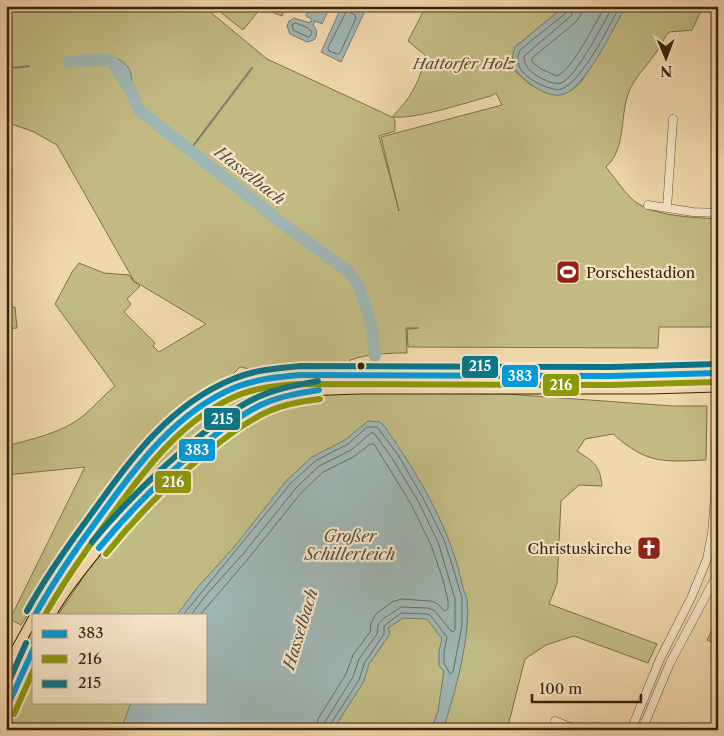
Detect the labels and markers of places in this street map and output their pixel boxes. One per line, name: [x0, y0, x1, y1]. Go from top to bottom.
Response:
sports icon: Porschestadion: [555, 259, 581, 285]
place label: Porschestadion: [586, 263, 696, 282]
unlabelled marker: [356, 361, 366, 371]
church icon: Christuskirche: [636, 535, 662, 561]
place label: Christuskirche: [528, 539, 632, 558]

